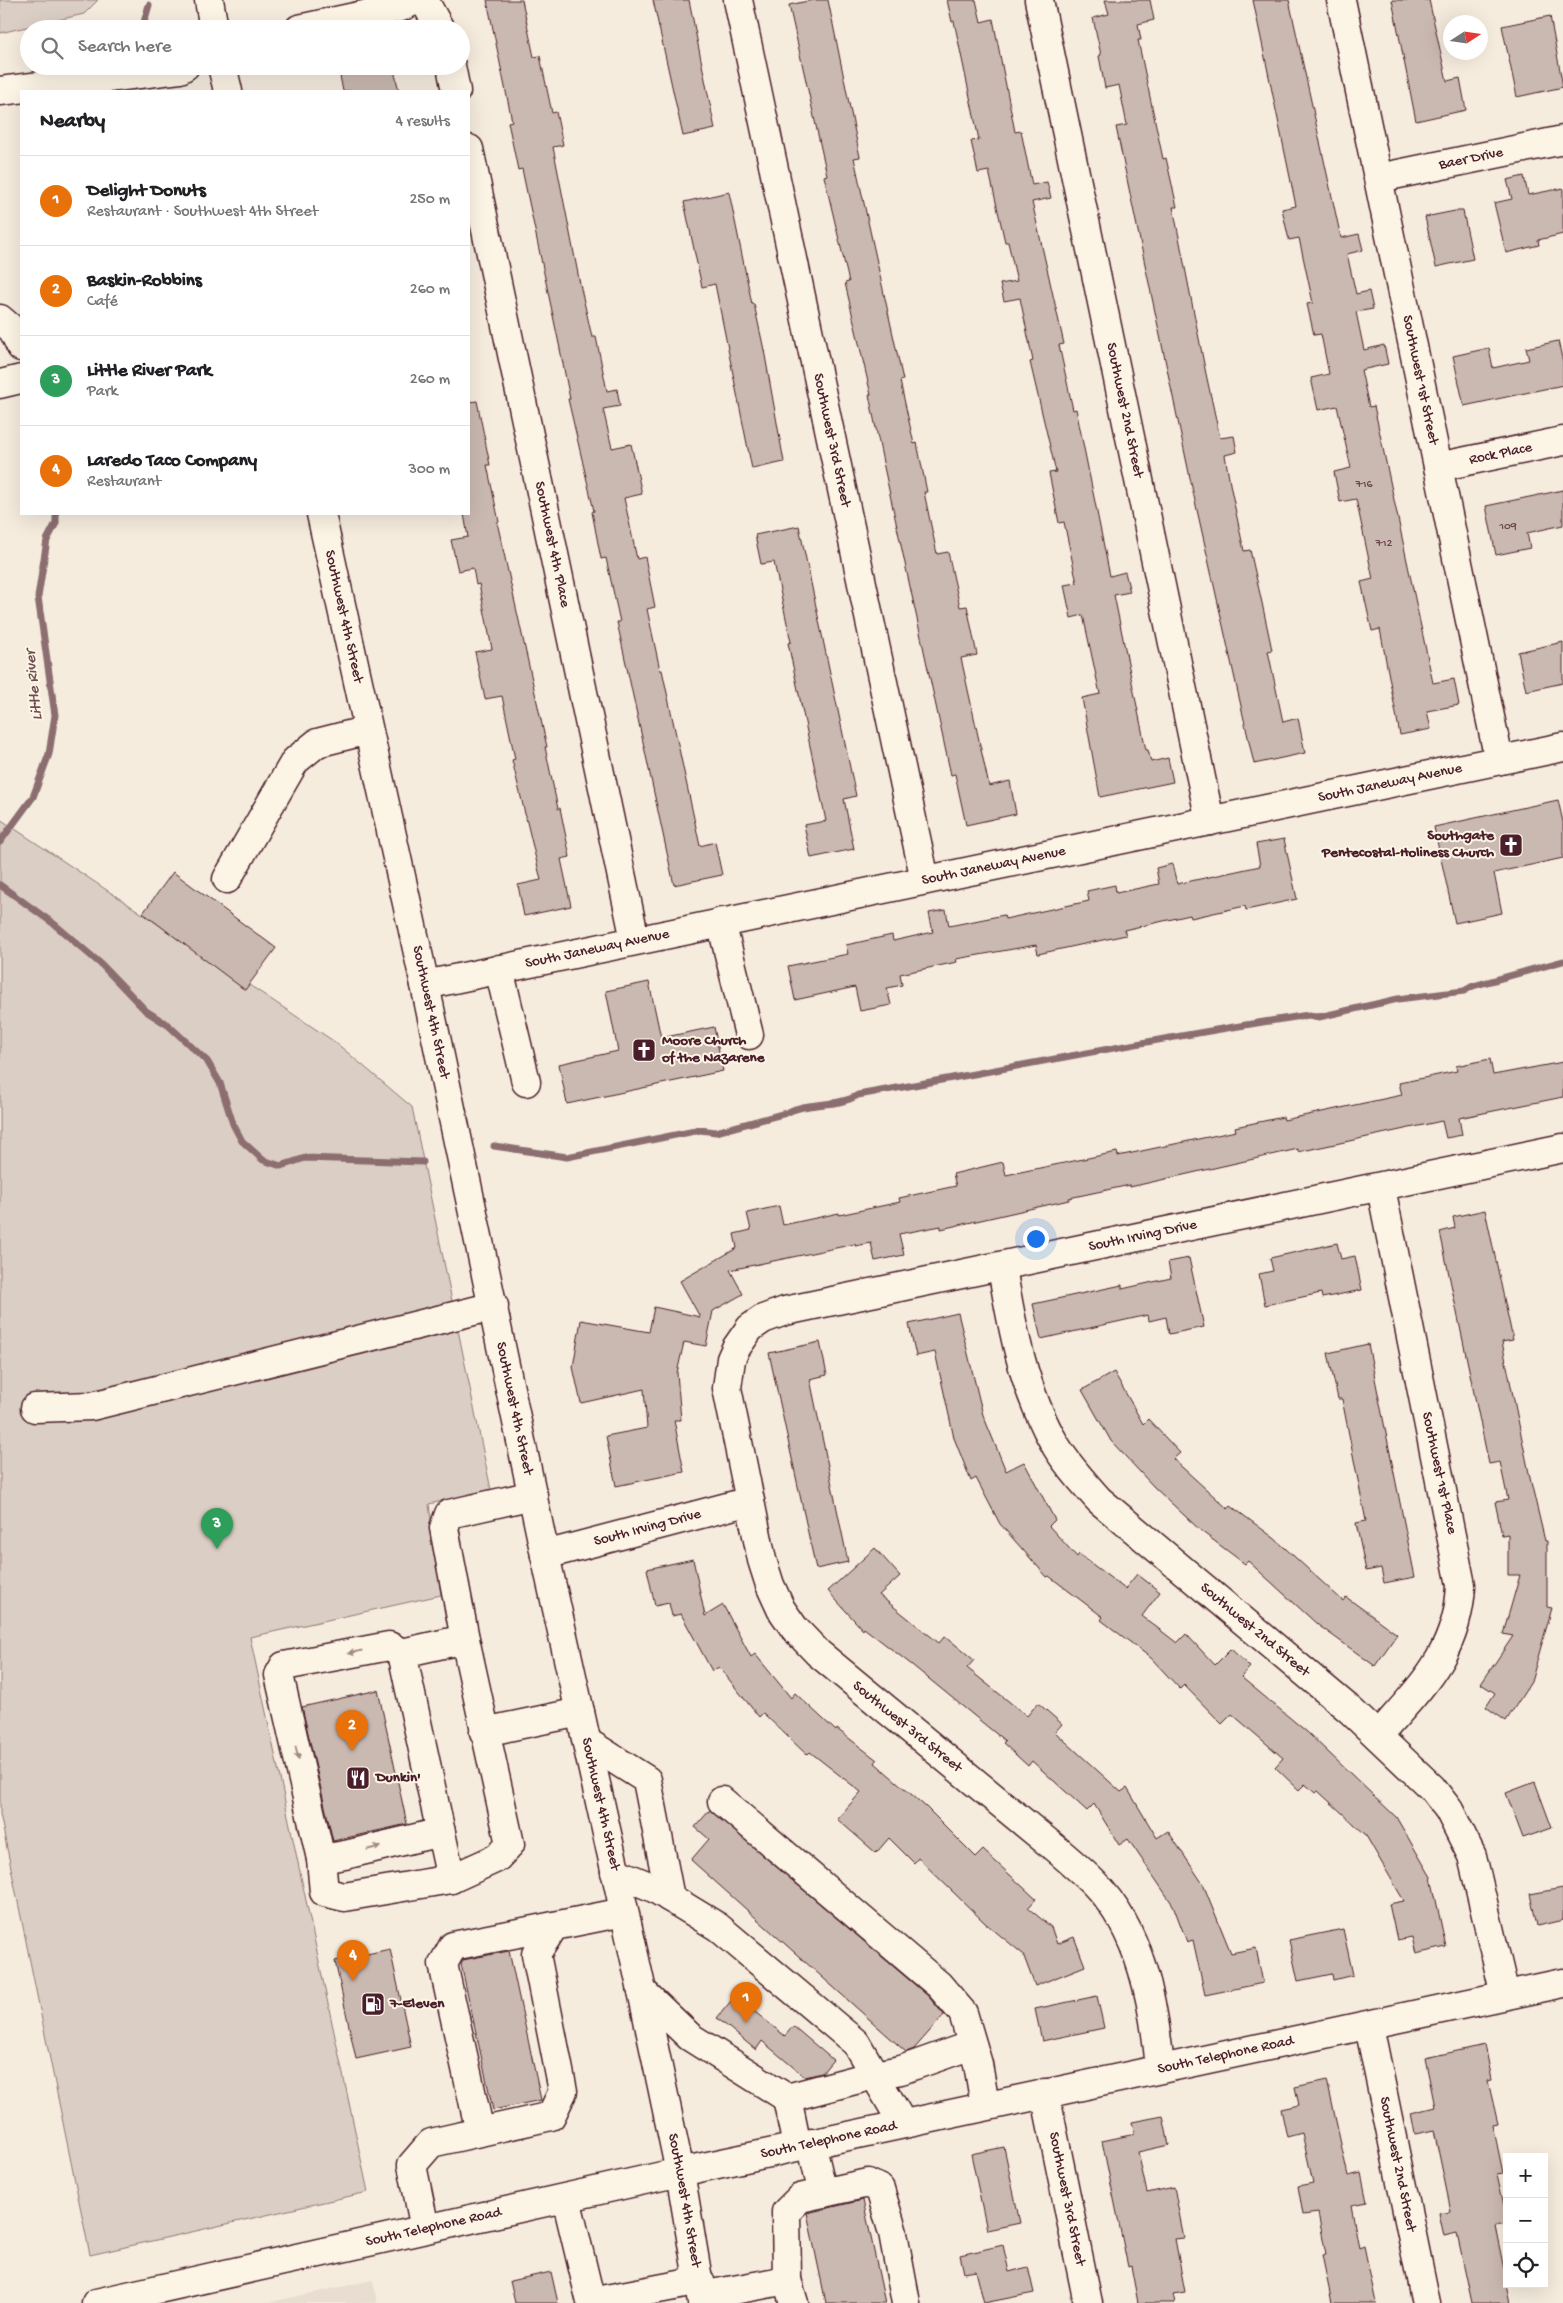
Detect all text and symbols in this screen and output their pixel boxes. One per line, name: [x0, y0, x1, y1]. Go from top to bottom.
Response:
north arrow: [1443, 15, 1488, 60]
search box: [20, 20, 470, 75]
icon: search: [38, 34, 66, 62]
text: Search here: [78, 36, 172, 59]
text: Nearby: [40, 110, 105, 135]
text: 4 results: [395, 113, 450, 132]
street label: Baer Drive: [1436, 144, 1505, 175]
text: Delight Donuts: [87, 180, 206, 203]
text: 1: [53, 191, 59, 210]
text: 250 m: [410, 191, 450, 210]
text: Restaurant · Southwest 4th Street: [87, 203, 318, 222]
text: Baskin-Robbins: [87, 270, 202, 293]
text: 2: [52, 281, 60, 300]
text: 260 m: [410, 281, 450, 300]
text: Café: [87, 293, 118, 312]
street label: Southwest 1st Street: [1398, 313, 1443, 448]
street label: Southwest 2nd Street: [1102, 341, 1148, 481]
text: Little River Park: [87, 360, 212, 383]
text: 3: [52, 371, 60, 390]
text: 260 m: [410, 371, 450, 390]
street label: Southwest 3rd Street: [809, 372, 855, 510]
text: Park: [87, 383, 118, 402]
street label: Rock Place: [1468, 439, 1534, 469]
text: Laredo Taco Company: [87, 450, 257, 473]
text: 4: [52, 461, 60, 480]
text: 300 m: [408, 461, 450, 480]
text: Restaurant: [87, 473, 161, 492]
house number: 716: [1354, 478, 1374, 492]
street label: Southwest 4th Place: [530, 480, 574, 609]
house number: 109: [1498, 520, 1517, 534]
house number: 712: [1375, 537, 1393, 551]
street label: Southwest 4th Street: [320, 548, 367, 686]
water label: Little River: [22, 645, 48, 721]
street label: South Janeway Avenue: [1316, 759, 1464, 807]
place label: Southgate Pentecostal-Holiness Church: [1321, 827, 1495, 862]
church icon: Southgate Pentecostal-Holiness Church: [1498, 832, 1524, 858]
street label: South Janeway Avenue: [920, 842, 1068, 890]
street label: South Janeway Avenue: [524, 925, 671, 973]
street label: Southwest 4th Street: [408, 944, 454, 1082]
place label: Moore Church of the Nazarene: [661, 1032, 766, 1067]
church icon: Moore Church of the Nazarene: [631, 1037, 657, 1063]
street label: South Irving Drive: [1087, 1216, 1199, 1256]
your location: [1023, 1226, 1049, 1252]
street label: Southwest 4th Street: [491, 1340, 537, 1478]
street label: Southwest 1st Place: [1417, 1410, 1461, 1536]
street label: South Irving Drive: [592, 1505, 703, 1551]
pin: 3: [201, 1508, 233, 1549]
street label: Southwest 2nd Street: [1196, 1579, 1314, 1682]
one-way arrow: [347, 1649, 363, 1657]
street label: Southwest 3rd Street: [849, 1677, 967, 1778]
pin: 2: [336, 1710, 368, 1751]
street label: Southwest 4th Street: [577, 1736, 624, 1874]
one-way arrow: [293, 1745, 301, 1760]
restaurant icon: Dunkin': [345, 1765, 371, 1791]
place label: Dunkin': [374, 1769, 421, 1787]
one-way arrow: [366, 1844, 381, 1852]
pin: 4: [337, 1940, 369, 1981]
pin: 1: [730, 1982, 762, 2023]
fuel station icon: 7-Eleven: [360, 1991, 386, 2017]
place label: 7-Eleven: [389, 1995, 445, 2013]
street label: South Telephone Road: [1156, 2032, 1296, 2079]
street label: Southwest 2nd Street: [1375, 2095, 1420, 2235]
street label: South Telephone Road: [759, 2117, 899, 2163]
street label: Southwest 3rd Street: [1044, 2130, 1090, 2269]
street label: Southwest 4th Street: [663, 2132, 705, 2270]
map controls: [1503, 2153, 1548, 2288]
button: +: [1503, 2153, 1548, 2198]
button: −: [1503, 2198, 1548, 2243]
street label: South Telephone Road: [364, 2203, 504, 2251]
button: locate: [1503, 2243, 1548, 2288]

